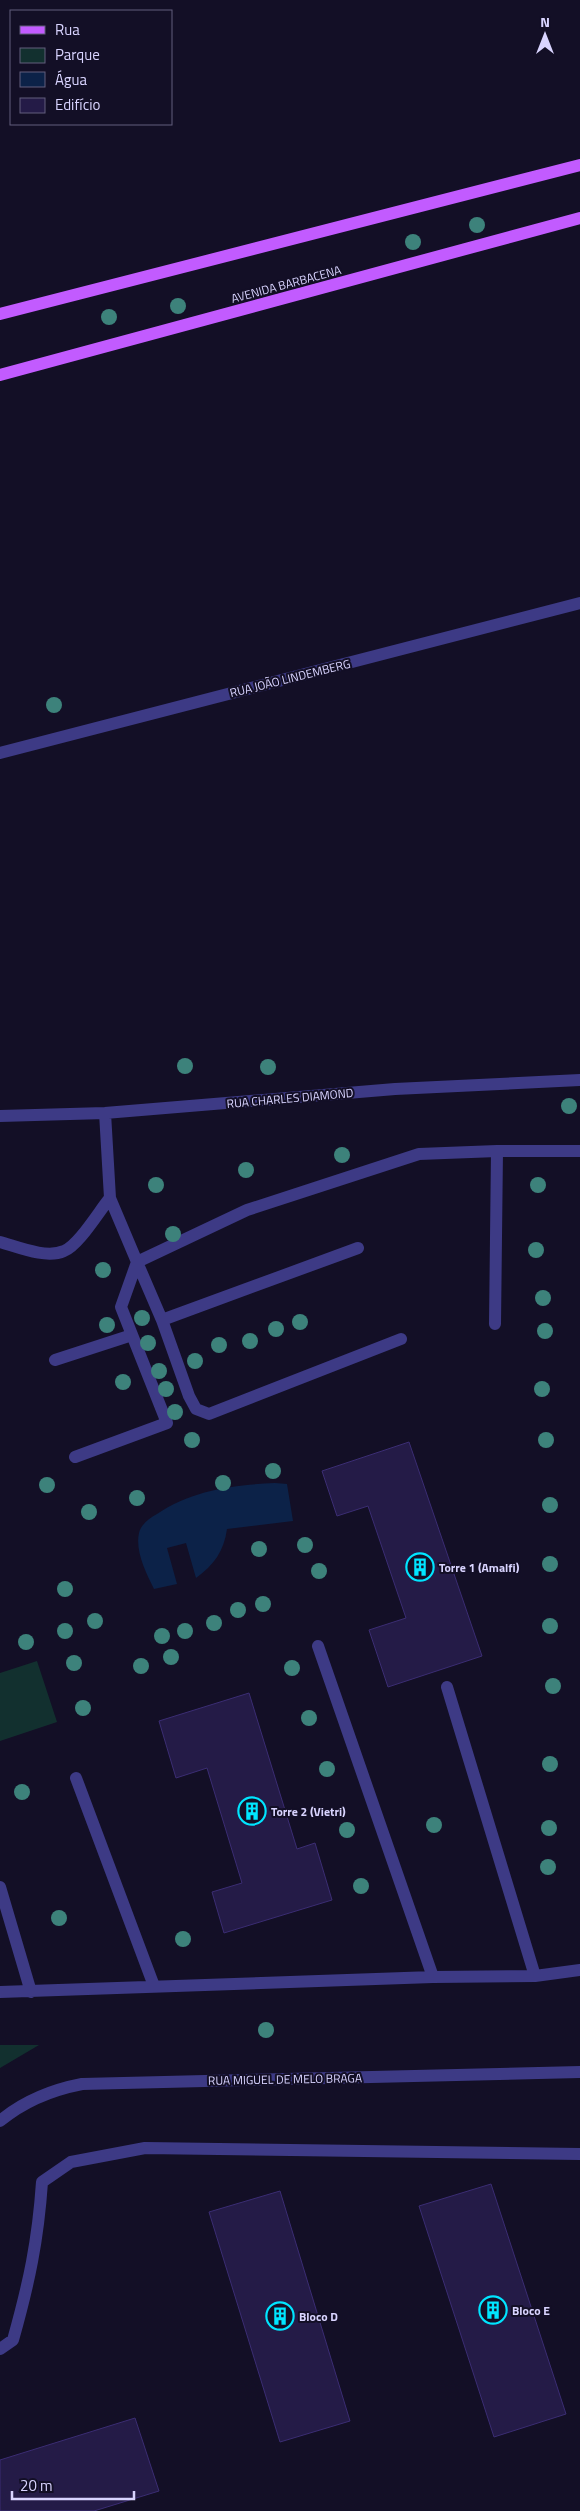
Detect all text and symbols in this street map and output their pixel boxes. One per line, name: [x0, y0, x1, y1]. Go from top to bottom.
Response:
legend: [10, 10, 172, 125]
north arrow: [520, 10, 570, 60]
text: N: [540, 11, 550, 32]
text: Rua: [55, 18, 80, 41]
text: Parque: [55, 43, 100, 66]
text: Água: [55, 68, 87, 91]
text: Edifício: [55, 93, 100, 116]
street label: AVENIDA BARBACENA: [229, 260, 343, 308]
street label: RUA JOÃO LINDEMBERG: [228, 654, 352, 702]
street label: RUA CHARLES DIAMOND: [226, 1083, 354, 1113]
building icon: Torre 1 (Amalfi): [405, 1552, 435, 1582]
place label: Torre 1 (Amalfi): [439, 1558, 520, 1577]
building icon: Torre 2 (Vietri): [237, 1796, 267, 1826]
place label: Torre 2 (Vietri): [271, 1802, 346, 1821]
street label: RUA MIGUEL DE MELO BRAGA: [208, 2068, 362, 2090]
building icon: Bloco E: [478, 2295, 508, 2325]
building icon: Bloco D: [265, 2301, 295, 2331]
place label: Bloco E: [512, 2301, 550, 2320]
place label: Bloco D: [299, 2307, 338, 2326]
scale bar: [12, 2468, 135, 2500]
text: 20 m: [20, 2474, 53, 2497]

